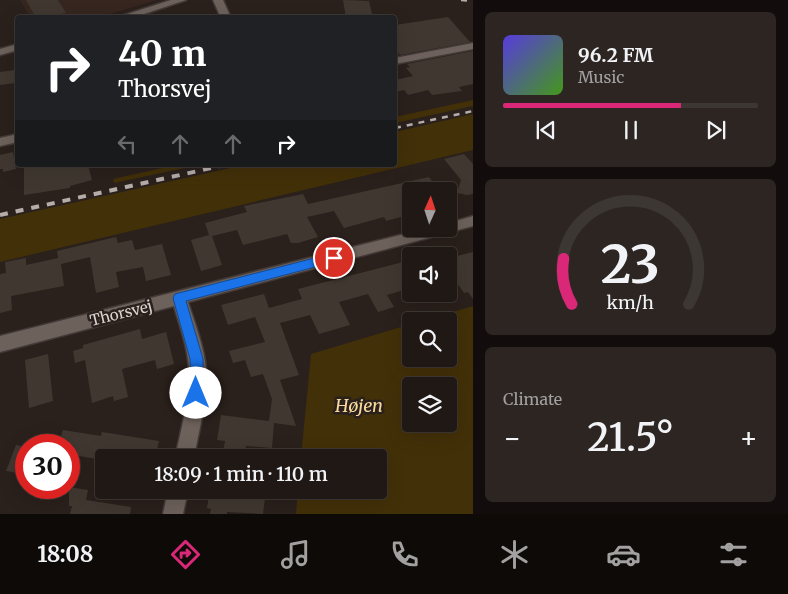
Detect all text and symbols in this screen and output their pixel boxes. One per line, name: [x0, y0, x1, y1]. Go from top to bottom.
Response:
text: 40 m: [118, 32, 206, 76]
icon: right: [35, 35, 100, 100]
text: 96.2 FM: [578, 43, 653, 67]
text: Music: [578, 67, 624, 87]
text: Thorsvej: [118, 75, 212, 103]
icon: previous: [532, 116, 560, 144]
icon: pause: [617, 116, 645, 144]
icon: next: [702, 116, 730, 144]
icon: left: [113, 130, 141, 158]
icon: ahead: [166, 130, 194, 158]
icon: ahead: [219, 130, 247, 158]
icon: right: [272, 130, 300, 158]
north arrow: [402, 182, 458, 238]
map controls: [402, 182, 457, 432]
text: 23: [601, 232, 660, 297]
pin: [313, 237, 355, 279]
icon: arrive: [320, 244, 348, 272]
button: sound: [402, 247, 457, 302]
text: km/h: [607, 291, 654, 314]
street label: Thorsvej: [88, 296, 154, 330]
button: search: [402, 312, 457, 367]
position arrow: [169, 366, 221, 418]
button: layers: [402, 377, 457, 432]
text: Climate: [503, 389, 562, 409]
park label: Højen: [334, 394, 383, 417]
text: 21.5°: [587, 414, 674, 461]
text: −: [503, 420, 522, 456]
text: +: [739, 420, 758, 456]
speed limit sign: 30: [15, 434, 80, 499]
text: 18:09 · 1 min · 110 m: [154, 462, 328, 486]
icon: directions: [168, 537, 203, 572]
icon: music: [278, 537, 313, 572]
icon: phone: [387, 537, 422, 572]
icon: climate: [497, 537, 532, 572]
icon: car: [606, 537, 641, 572]
icon: filters: [716, 537, 751, 572]
text: 18:08: [37, 540, 93, 568]

